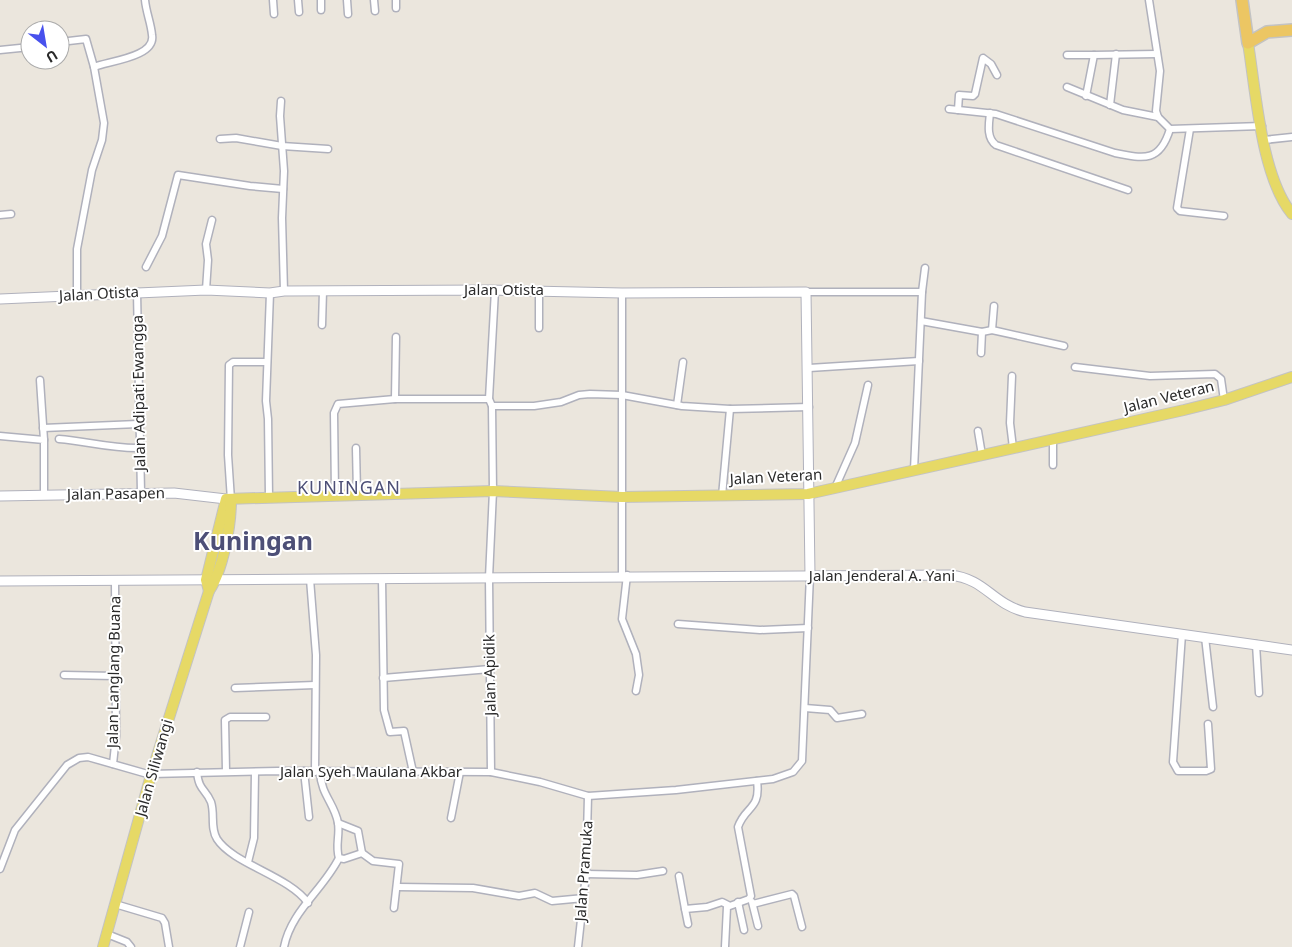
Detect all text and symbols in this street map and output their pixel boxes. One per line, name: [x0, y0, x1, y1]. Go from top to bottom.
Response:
north arrow: [20, 20, 70, 70]
text: U: [43, 46, 61, 67]
street label: Jalan Otista: [462, 279, 544, 299]
street label: Jalan Otista: [56, 281, 139, 305]
street label: Jalan Adipati Ewangga: [127, 315, 149, 473]
street label: Jalan Veteran: [1119, 375, 1216, 417]
street label: Jalan Veteran: [727, 464, 823, 489]
district label: KUNINGAN: [297, 475, 401, 499]
street label: Jalan Pasapen: [65, 482, 165, 504]
district label: Kuningan: [193, 523, 313, 557]
street label: Jalan Jenderal A. Yani: [807, 565, 955, 585]
street label: Jalan Langlang Buana: [102, 596, 124, 750]
street label: Jalan Apidik: [478, 634, 500, 718]
street label: Jalan Siliwangi: [129, 717, 176, 821]
street label: Jalan Syeh Maulana Akbar: [278, 761, 462, 781]
street label: Jalan Pramuka: [569, 820, 597, 924]

